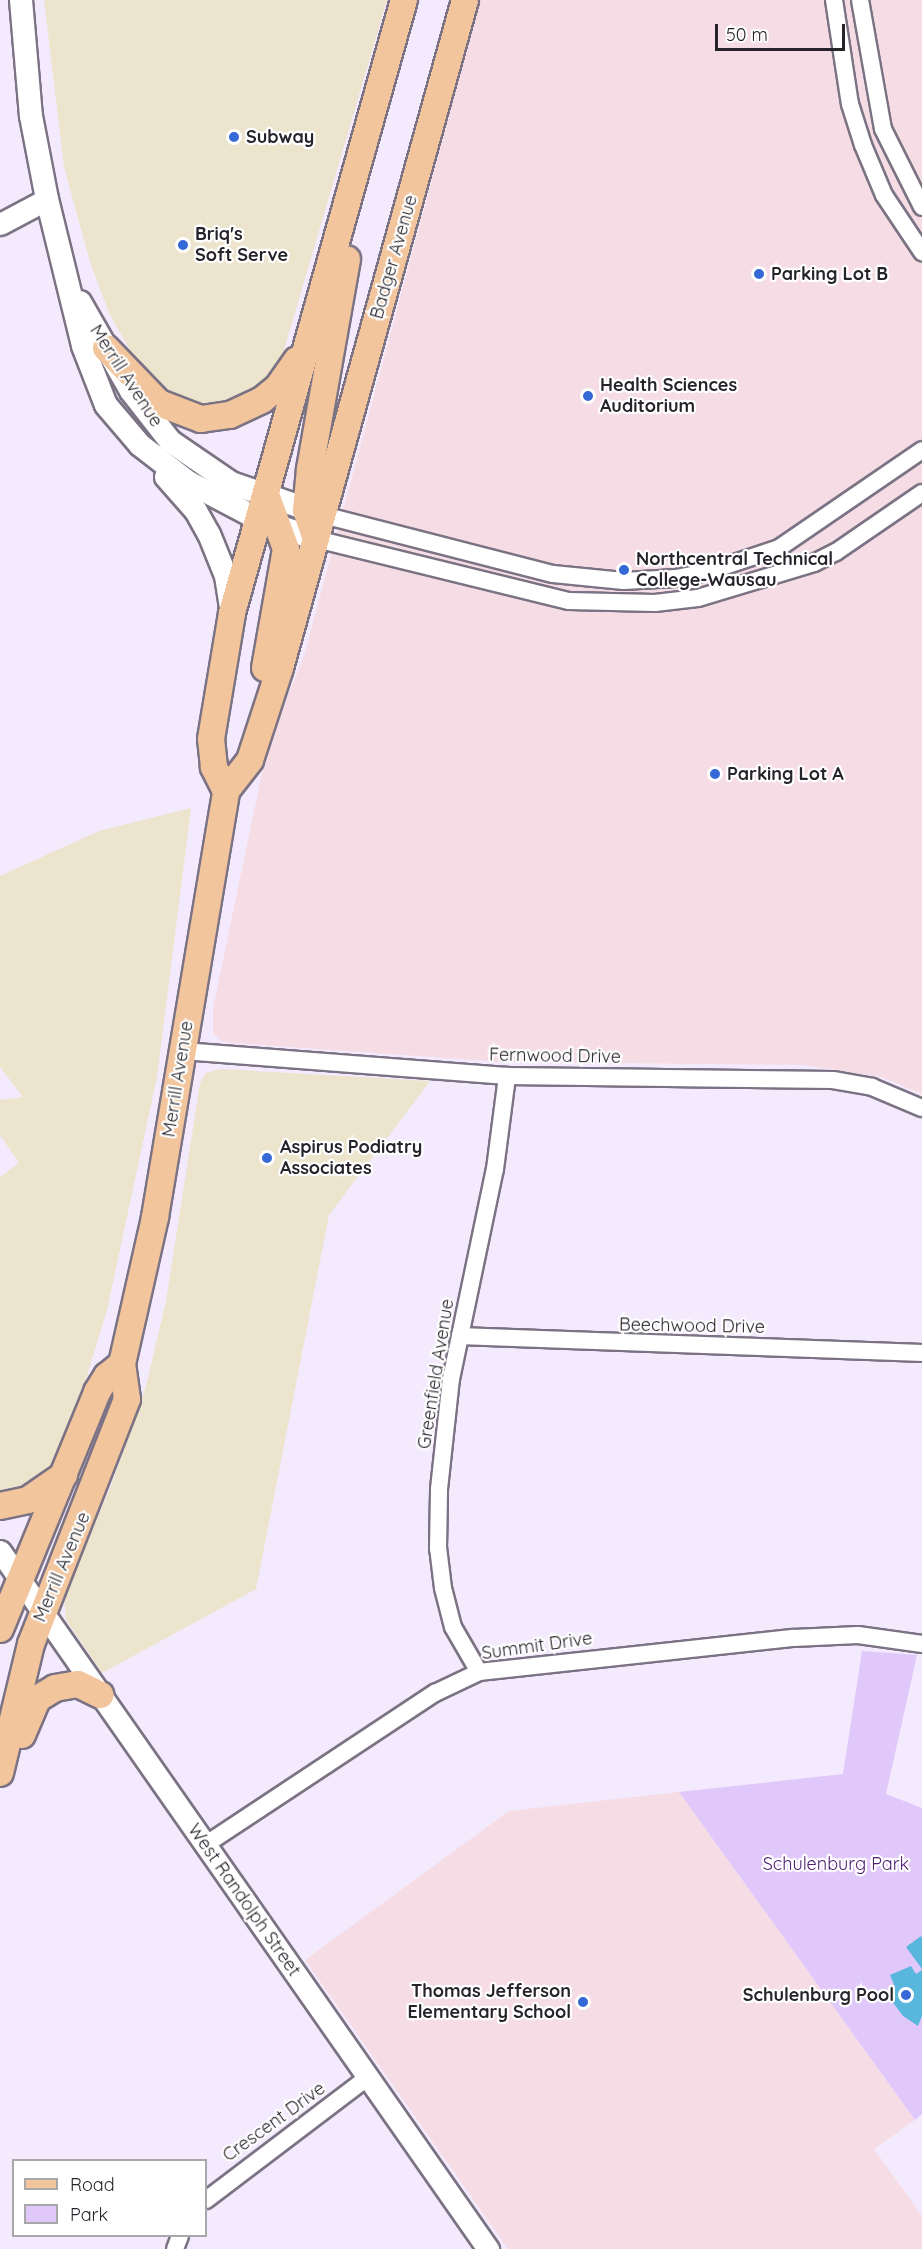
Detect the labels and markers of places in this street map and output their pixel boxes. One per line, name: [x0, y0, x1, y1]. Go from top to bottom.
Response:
place label: Subway: [246, 126, 314, 148]
marker: Subway: [227, 130, 241, 144]
place label: Briq's Soft Serve: [195, 224, 288, 266]
marker: Briq's Soft Serve: [176, 238, 190, 252]
place label: Parking Lot B: [771, 263, 888, 285]
marker: Parking Lot B: [752, 267, 766, 281]
place label: Health Sciences Auditorium: [600, 375, 737, 418]
marker: Health Sciences Auditorium: [581, 389, 595, 403]
place label: Northcentral Technical College-Wausau: [636, 549, 833, 592]
marker: Northcentral Technical College-Wausau: [617, 563, 631, 577]
place label: Parking Lot A: [727, 763, 844, 785]
marker: Parking Lot A: [708, 767, 722, 781]
place label: Aspirus Podiatry Associates: [280, 1137, 422, 1180]
marker: Aspirus Podiatry Associates: [258, 1149, 276, 1167]
place label: Thomas Jefferson Elementary School: [407, 1981, 571, 2024]
place label: Schulenburg Pool: [743, 1984, 894, 2006]
marker: Schulenburg Pool: [899, 1988, 913, 2002]
marker: Thomas Jefferson Elementary School: [576, 1995, 590, 2009]

